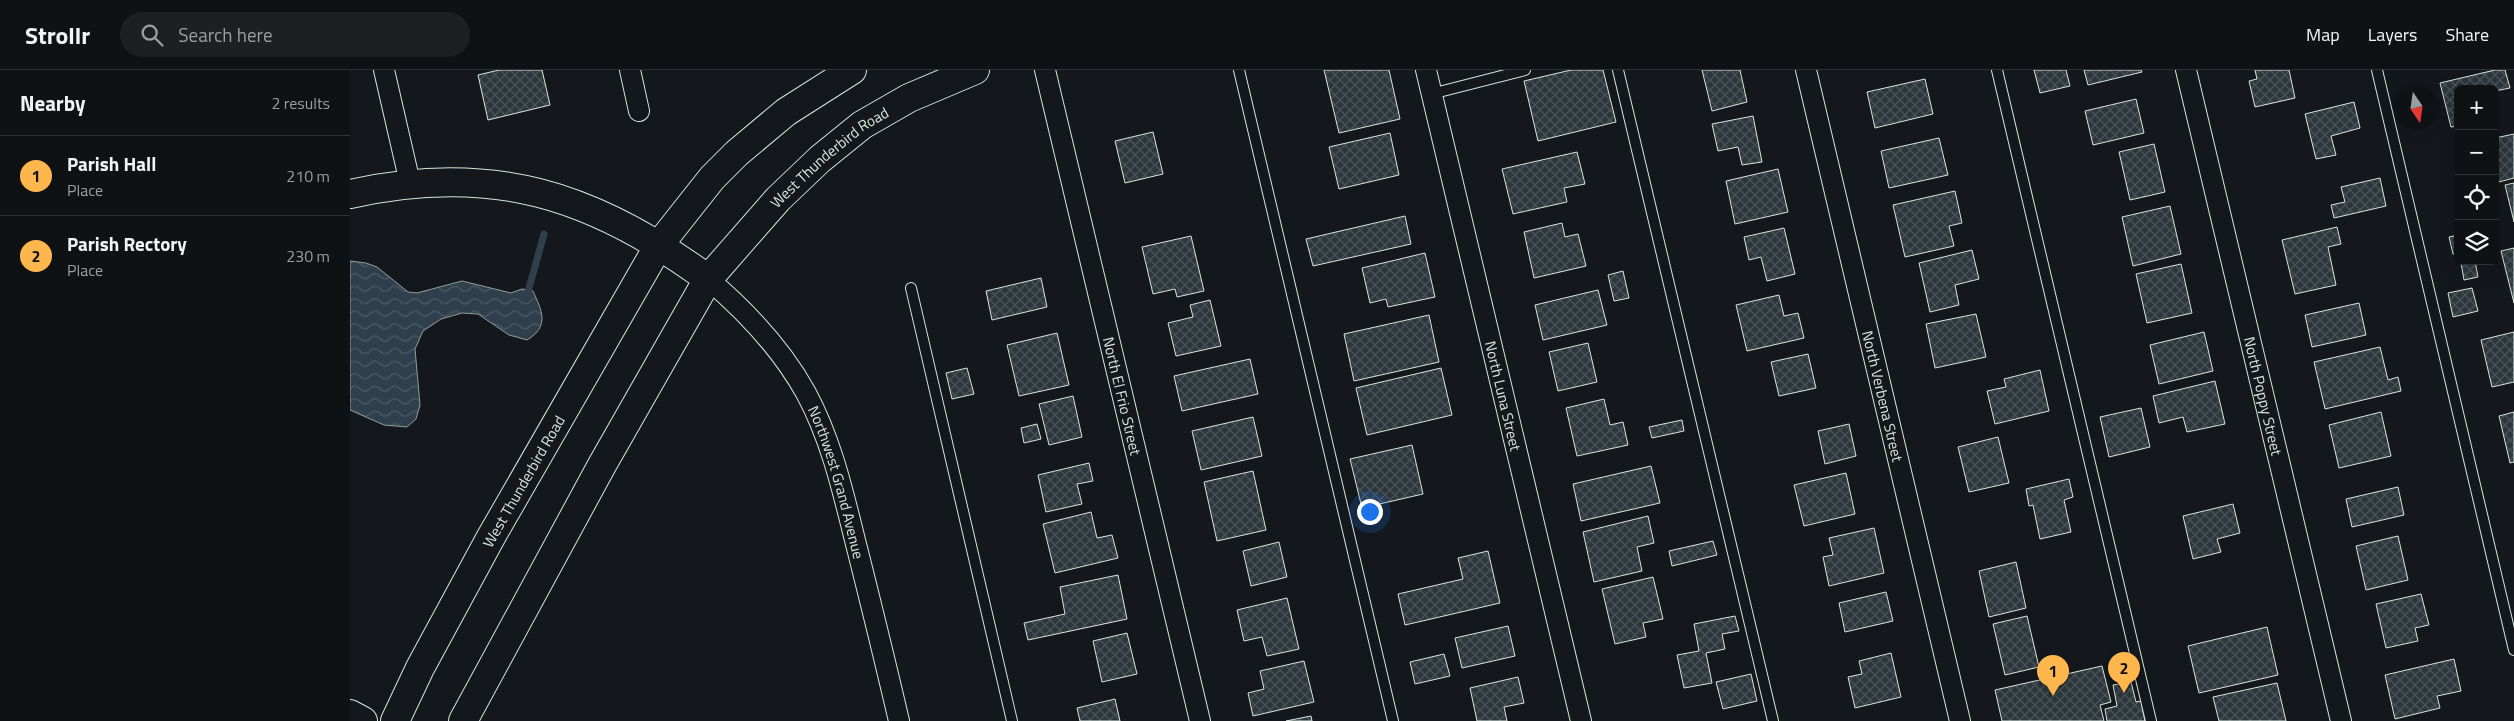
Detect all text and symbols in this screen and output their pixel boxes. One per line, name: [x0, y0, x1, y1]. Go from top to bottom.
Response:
search box: [120, 12, 470, 57]
text: Strollr: [25, 17, 90, 53]
text: Search here: [178, 20, 273, 49]
icon: search: [138, 21, 166, 49]
text: Map: [2306, 21, 2340, 48]
text: Layers: [2368, 21, 2417, 48]
text: Share: [2445, 21, 2489, 48]
north arrow: [2394, 85, 2439, 130]
map controls: [2454, 85, 2499, 265]
button: +: [2454, 85, 2499, 130]
text: Nearby: [20, 87, 85, 119]
text: 2 results: [271, 91, 330, 115]
street label: West Thunderbird Road: [764, 101, 893, 213]
button: −: [2454, 130, 2499, 175]
text: Parish Hall: [67, 149, 156, 178]
text: 1: [32, 164, 40, 188]
text: 210 m: [286, 164, 330, 188]
button: locate: [2454, 175, 2499, 220]
text: Place: [67, 178, 103, 202]
button: layers: [2454, 220, 2499, 265]
text: Parish Rectory: [67, 229, 187, 258]
text: 2: [32, 244, 40, 268]
text: 230 m: [286, 244, 330, 268]
text: Place: [67, 258, 103, 282]
street label: North Verbena Street: [1857, 328, 1910, 465]
street label: North El Frio Street: [1097, 334, 1148, 458]
street label: North Poppy Street: [2238, 334, 2289, 458]
street label: North Luna Street: [1479, 338, 1528, 454]
street label: Northwest Grand Avenue: [803, 402, 871, 561]
street label: West Thunderbird Road: [476, 411, 570, 551]
your location: [1357, 499, 1383, 525]
pin: 2: [2108, 652, 2140, 693]
pin: 1: [2037, 655, 2069, 696]

